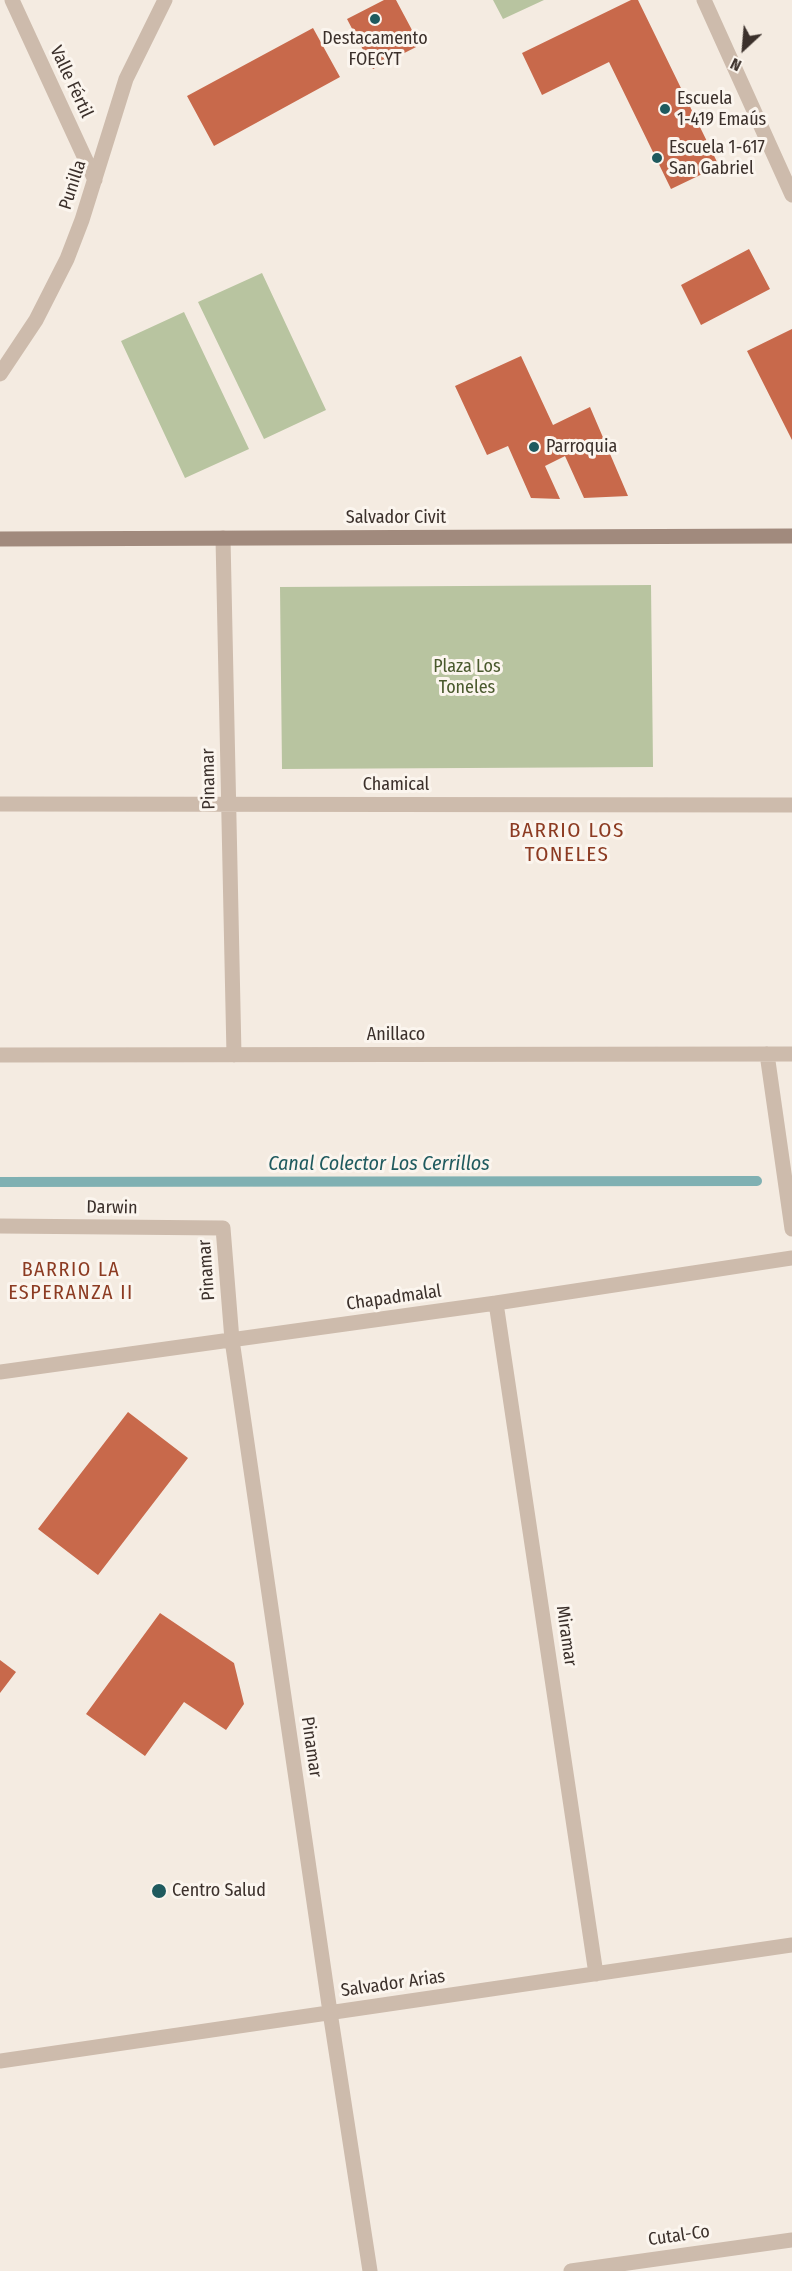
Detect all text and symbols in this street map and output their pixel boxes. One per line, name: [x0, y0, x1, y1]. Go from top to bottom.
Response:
marker: Destacamento FOECYT: [368, 12, 382, 26]
north arrow: [714, 18, 774, 78]
place label: Destacamento FOECYT: [322, 28, 428, 70]
street label: Valle Fértil: [45, 42, 97, 122]
text: N: [727, 54, 744, 75]
place label: Escuela 1-419 Emaús: [677, 88, 766, 130]
marker: Escuela 1-419 Emaús: [658, 102, 672, 116]
place label: Escuela 1-617 San Gabriel: [669, 137, 765, 180]
marker: Escuela 1-617 San Gabriel: [650, 151, 664, 165]
street label: Punilla: [55, 158, 91, 212]
place label: Parroquia: [546, 436, 617, 458]
marker: Parroquia: [527, 440, 541, 454]
street label: Salvador Civit: [346, 507, 446, 529]
park label: Plaza Los Toneles: [433, 656, 501, 698]
street label: Pinamar: [198, 748, 220, 810]
street label: Chamical: [363, 774, 429, 796]
district label: BARRIO LOS TONELES: [509, 818, 625, 868]
street label: Anillaco: [367, 1024, 425, 1046]
water label: Canal Colector Los Cerrillos: [268, 1152, 490, 1176]
street label: Darwin: [86, 1197, 138, 1219]
street label: Pinamar: [194, 1239, 220, 1301]
district label: BARRIO LA ESPERANZA II: [8, 1258, 134, 1305]
street label: Chapadmalal: [345, 1281, 443, 1315]
street label: Miramar: [551, 1604, 581, 1668]
street label: Pinamar: [296, 1715, 326, 1779]
place label: Centro Salud: [172, 1880, 266, 1902]
marker: Centro Salud: [150, 1882, 168, 1900]
street label: Salvador Arias: [340, 1966, 446, 2002]
street label: Cutal-Co: [647, 2221, 711, 2251]

